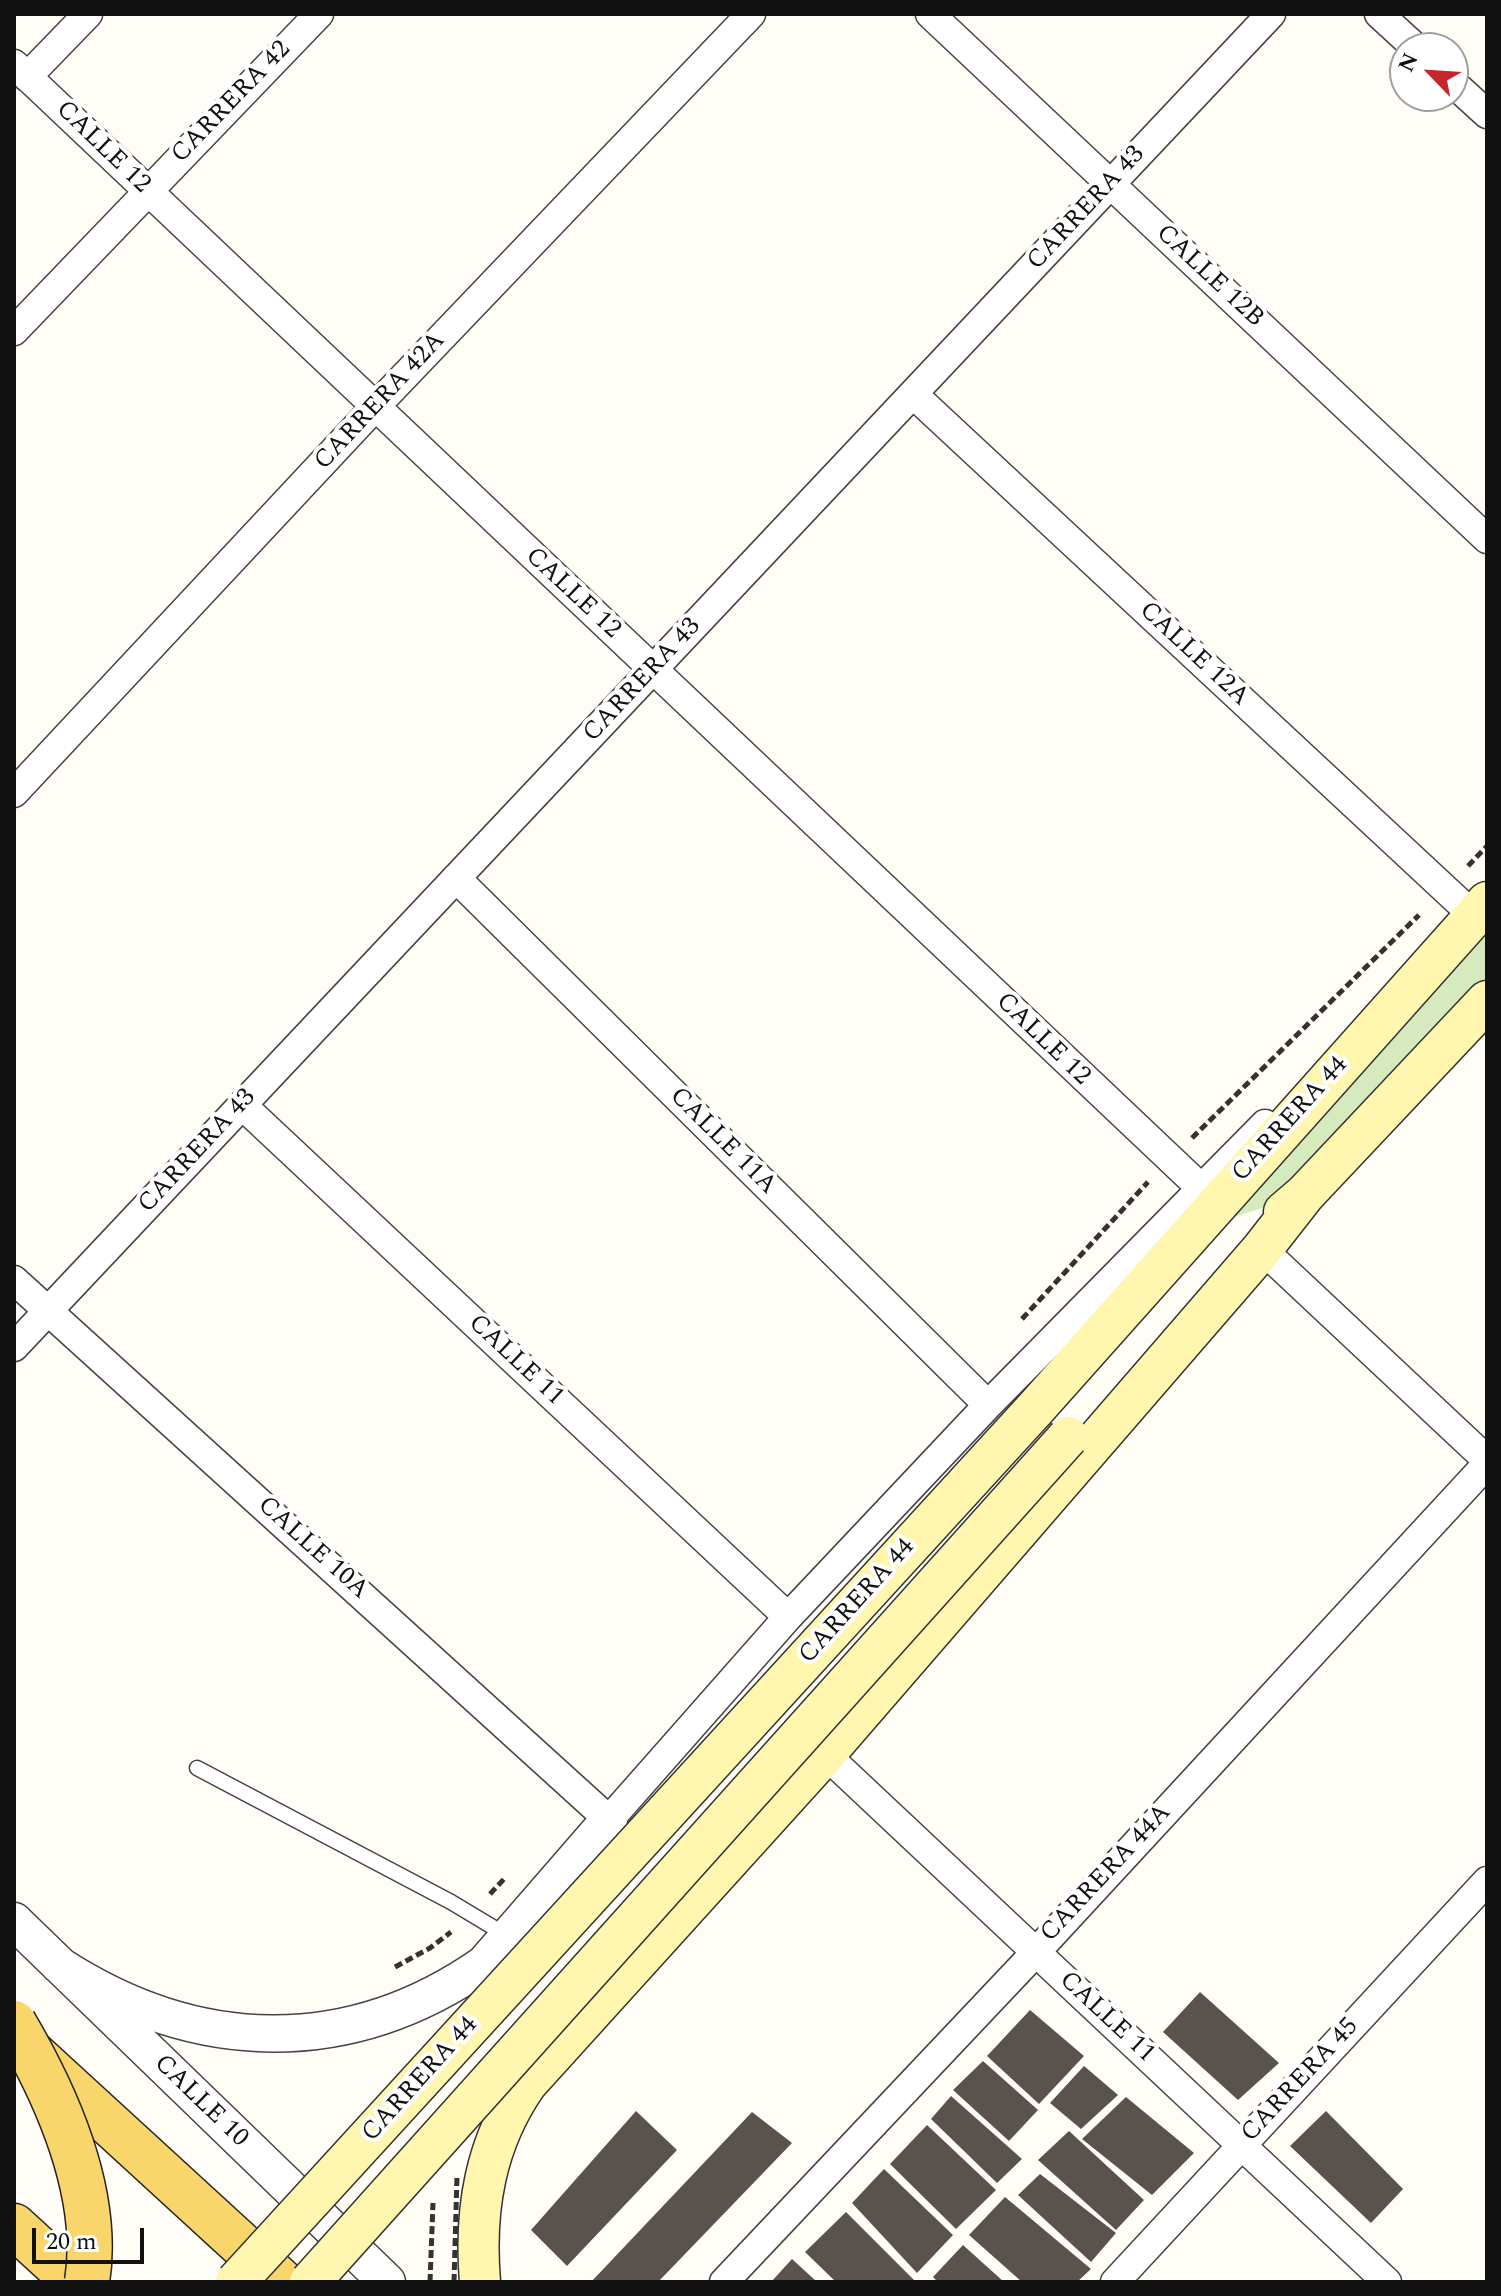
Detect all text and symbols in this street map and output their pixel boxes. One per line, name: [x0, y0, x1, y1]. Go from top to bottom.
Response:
north arrow: [1389, 32, 1469, 112]
street label: CARRERA 42: [166, 35, 298, 171]
text: N: [1390, 47, 1427, 78]
street label: CALLE 12: [48, 95, 156, 201]
street label: CARRERA 43: [1022, 140, 1152, 278]
street label: CALLE 12B: [1148, 219, 1270, 335]
street label: CARRERA 42A: [309, 326, 453, 478]
street label: CALLE 12: [518, 542, 626, 646]
street label: CALLE 12A: [1131, 596, 1255, 714]
street label: CARRERA 43: [578, 612, 708, 750]
street label: CALLE 12: [988, 987, 1096, 1093]
street label: CARRERA 44: [1226, 1051, 1356, 1189]
street label: CALLE 11A: [662, 1082, 782, 1202]
street label: CARRERA 43: [133, 1083, 263, 1221]
street label: CALLE 11: [461, 1309, 569, 1413]
street label: CALLE 10A: [250, 1491, 374, 1607]
street label: CARRERA 44: [793, 1533, 923, 1671]
street label: CARRERA 44A: [1035, 1798, 1179, 1950]
street label: CALLE 11: [1052, 1966, 1160, 2070]
street label: CARRERA 44: [356, 2011, 486, 2149]
street label: CARRERA 45: [1236, 2012, 1366, 2150]
street label: CALLE 10: [146, 2049, 254, 2155]
scale bar: [36, 2212, 148, 2262]
text: 20 m: [46, 2224, 97, 2260]

